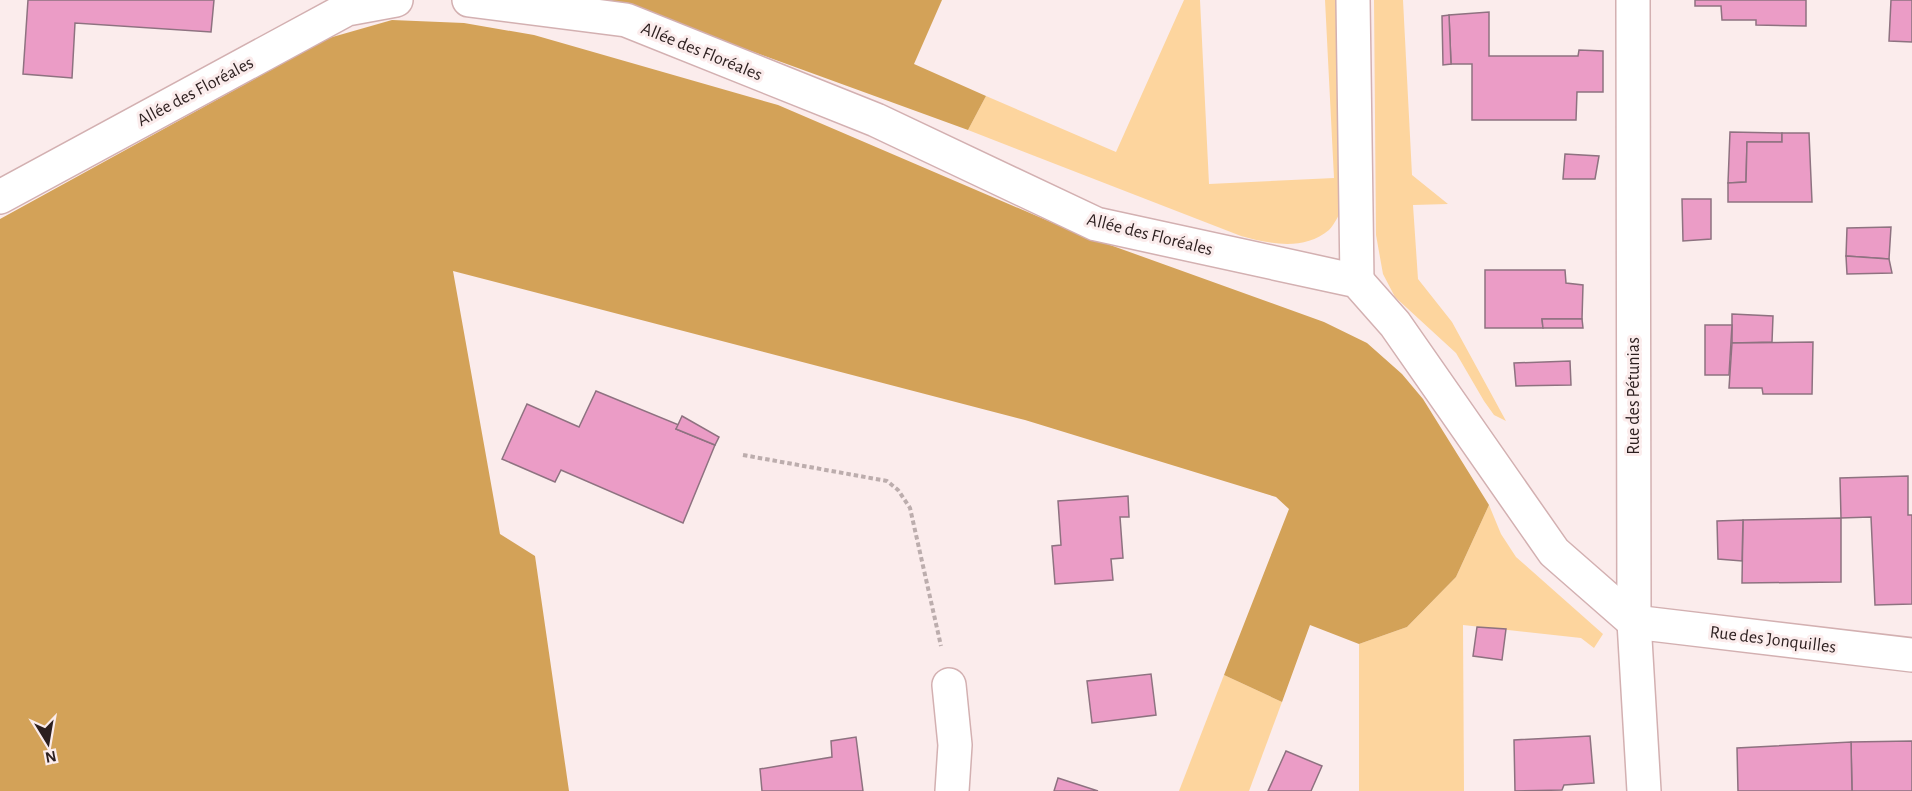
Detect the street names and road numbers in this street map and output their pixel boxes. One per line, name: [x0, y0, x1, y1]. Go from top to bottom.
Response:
street label: Allée des Floréales: [639, 19, 765, 84]
street label: Allée des Floréales: [134, 54, 257, 130]
street label: Allée des Floréales: [1085, 211, 1214, 259]
street label: Rue des Pétunias: [1625, 337, 1643, 455]
street label: Rue des Jonquilles: [1709, 623, 1837, 657]

